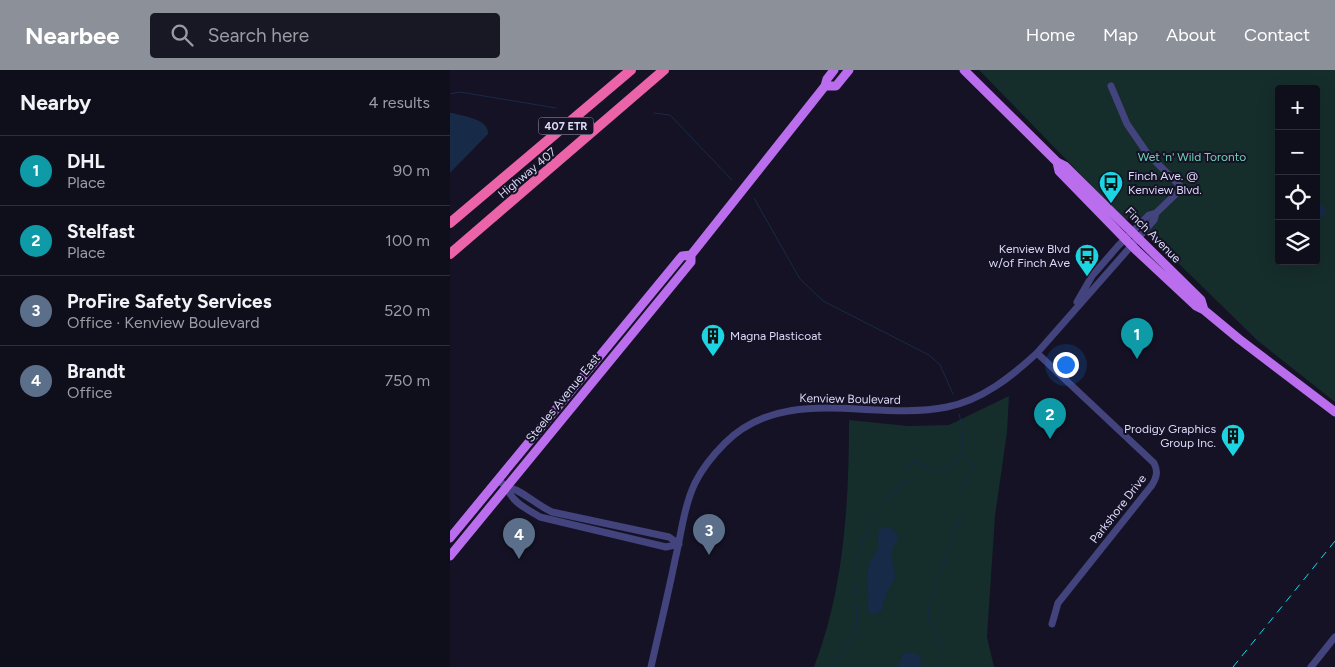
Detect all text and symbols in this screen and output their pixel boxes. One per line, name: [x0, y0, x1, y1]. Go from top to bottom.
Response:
search box: [150, 13, 500, 58]
text: Nearbee: [25, 21, 120, 50]
icon: search: [168, 21, 196, 49]
text: Search here: [208, 24, 309, 47]
text: Home: [1026, 24, 1075, 46]
text: Map: [1103, 24, 1138, 46]
text: About: [1166, 24, 1216, 46]
text: Contact: [1244, 24, 1310, 46]
map controls: [1275, 85, 1320, 265]
button: +: [1275, 85, 1320, 130]
text: Nearby: [20, 90, 91, 115]
text: 4 results: [369, 93, 430, 112]
road number: 407 ETR: [538, 118, 594, 134]
button: −: [1275, 130, 1320, 175]
street label: Highway 407: [495, 144, 559, 201]
text: DHL: [67, 150, 105, 173]
park label: Wet 'n' Wild Toronto: [1138, 150, 1246, 164]
text: 1: [33, 161, 39, 180]
text: 90 m: [393, 161, 430, 180]
place label: Finch Ave. @ Kenview Blvd.: [1128, 169, 1202, 197]
bus stop icon: Finch Ave. @ Kenview Blvd.: [1098, 170, 1124, 204]
text: Place: [67, 173, 105, 192]
button: locate: [1275, 175, 1320, 220]
street label: Finch Avenue: [1122, 204, 1184, 266]
text: Stelfast: [67, 220, 135, 243]
button: layers: [1275, 220, 1320, 265]
text: 2: [31, 231, 41, 250]
text: 100 m: [385, 231, 430, 250]
place label: Kenview Blvd w/of Finch Ave: [989, 242, 1070, 270]
text: Place: [67, 243, 105, 262]
bus stop icon: Kenview Blvd w/of Finch Ave: [1074, 243, 1100, 277]
text: ProFire Safety Services: [67, 290, 272, 313]
text: 3: [32, 301, 40, 320]
text: 520 m: [384, 301, 430, 320]
text: Office · Kenview Boulevard: [67, 313, 260, 332]
pin: 1: [1121, 318, 1153, 359]
building icon: Magna Plasticoat: [700, 323, 726, 357]
place label: Magna Plasticoat: [730, 329, 822, 343]
street label: Steeles Avenue East: [523, 351, 603, 445]
your location: [1053, 352, 1079, 378]
text: Brandt: [67, 360, 126, 383]
text: 4: [31, 371, 41, 390]
text: 750 m: [384, 371, 430, 390]
text: Office: [67, 383, 112, 402]
street label: Kenview Boulevard: [799, 391, 901, 407]
pin: 2: [1034, 398, 1066, 439]
place label: Prodigy Graphics Group Inc.: [1124, 422, 1216, 450]
building icon: Prodigy Graphics Group Inc.: [1220, 423, 1246, 457]
street label: Parkshore Drive: [1087, 471, 1149, 546]
pin: 3: [693, 514, 725, 555]
pin: 4: [503, 518, 535, 559]

